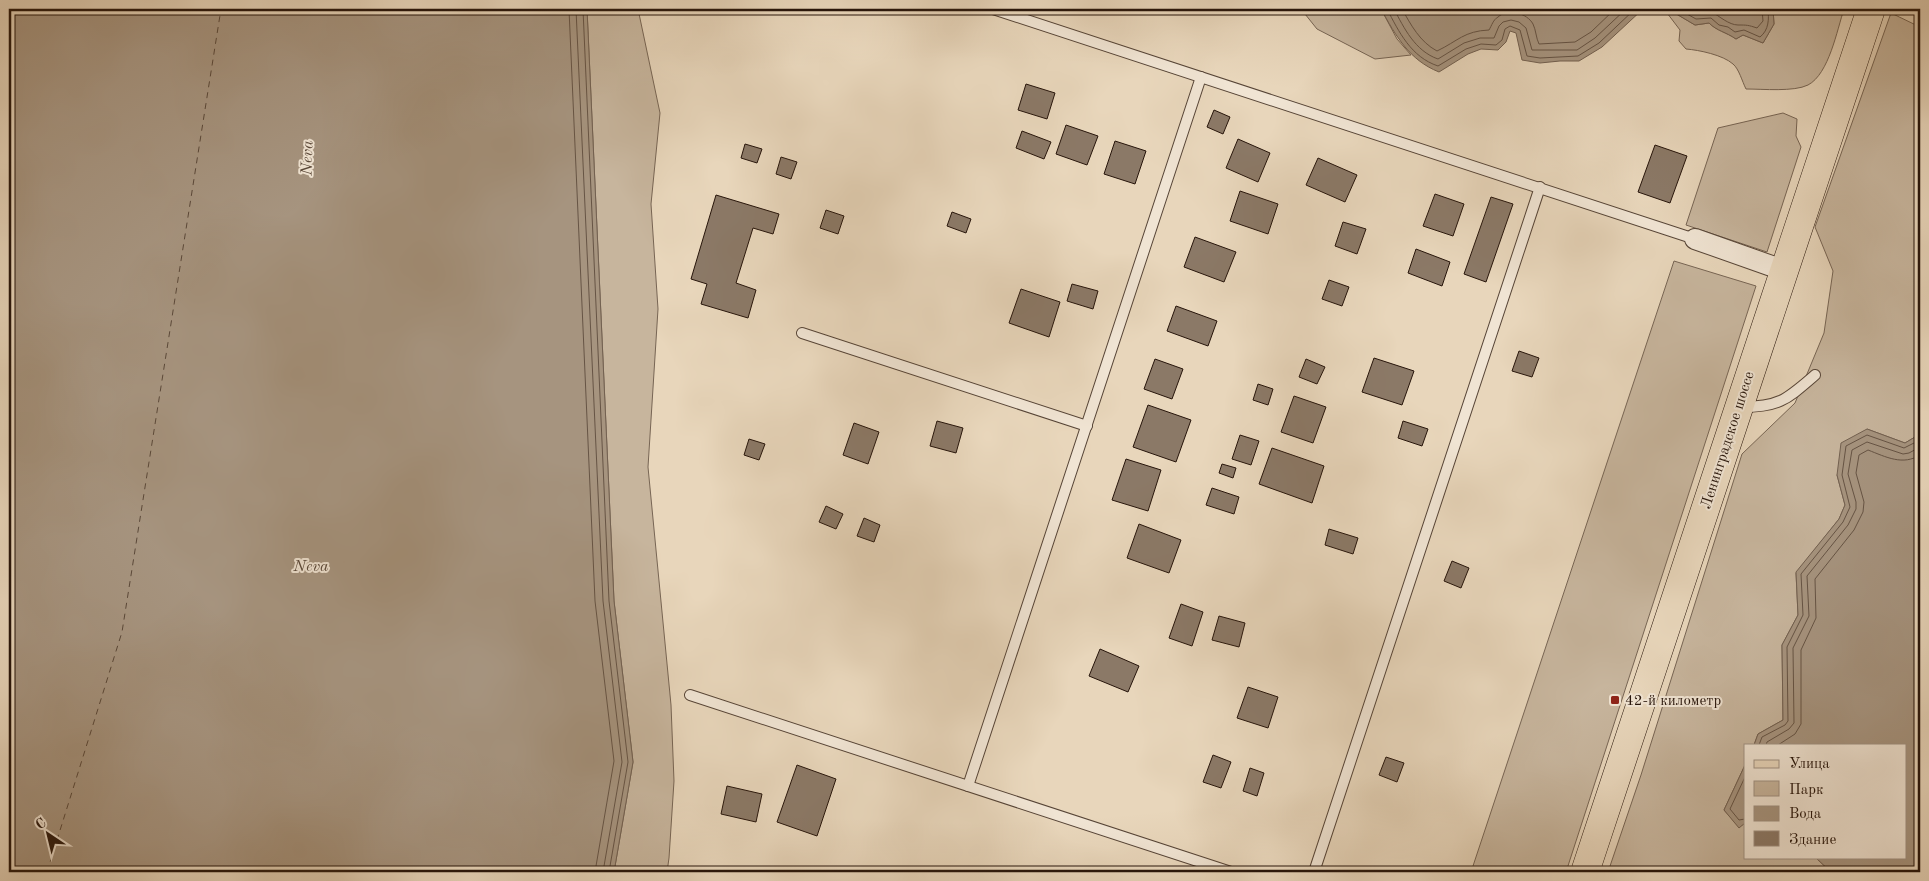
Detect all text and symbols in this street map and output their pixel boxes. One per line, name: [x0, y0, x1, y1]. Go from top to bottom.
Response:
water label: Neva: [299, 140, 317, 177]
street label: Ленинградское шоссе: [1699, 370, 1758, 511]
water label: Neva: [292, 559, 329, 575]
marker: 42-й километр: [1609, 694, 1621, 706]
place label: 42-й километр: [1625, 694, 1721, 709]
legend: [1744, 744, 1906, 858]
text: Улица: [1789, 757, 1830, 772]
text: Парк: [1789, 783, 1824, 798]
text: Вода: [1789, 807, 1822, 822]
north arrow: [22, 808, 72, 858]
text: С: [33, 816, 49, 833]
text: Здание: [1789, 833, 1836, 848]

